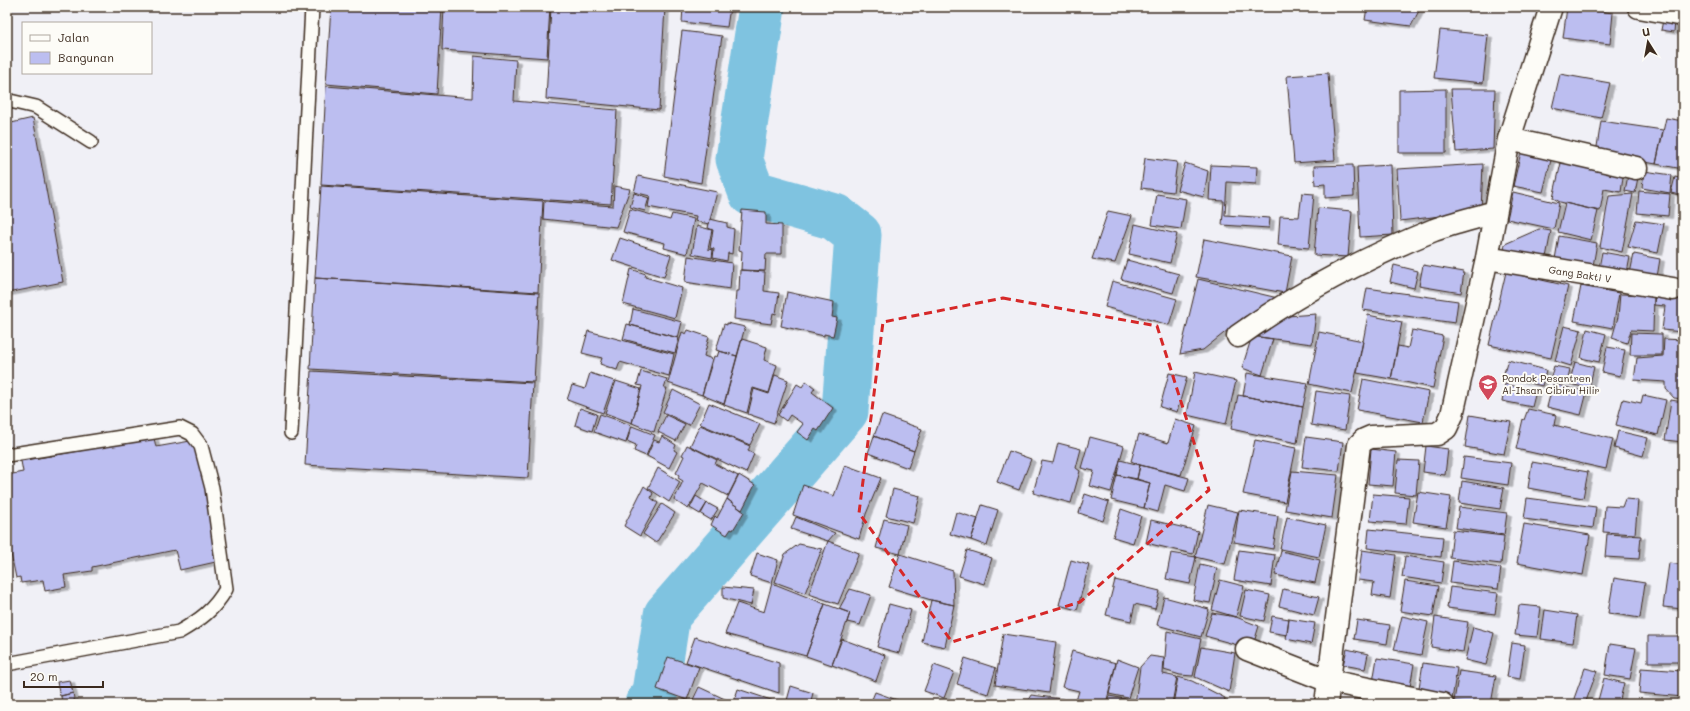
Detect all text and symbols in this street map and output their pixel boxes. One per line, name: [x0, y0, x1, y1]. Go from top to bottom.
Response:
legend: [22, 22, 152, 74]
north arrow: [1628, 22, 1668, 62]
text: U: [1641, 24, 1651, 40]
text: Jalan: [58, 29, 89, 45]
text: Bangunan: [58, 49, 114, 65]
street label: Gang Bakti V: [1548, 262, 1612, 286]
place label: Pondok Pesantren Al-Ihsan Cibiru Hilir: [1502, 371, 1600, 397]
school or university icon: Pondok Pesantren Al-Ihsan Cibiru Hilir: [1477, 373, 1499, 401]
scale bar: [24, 663, 103, 689]
text: 20 m: [30, 668, 58, 684]

